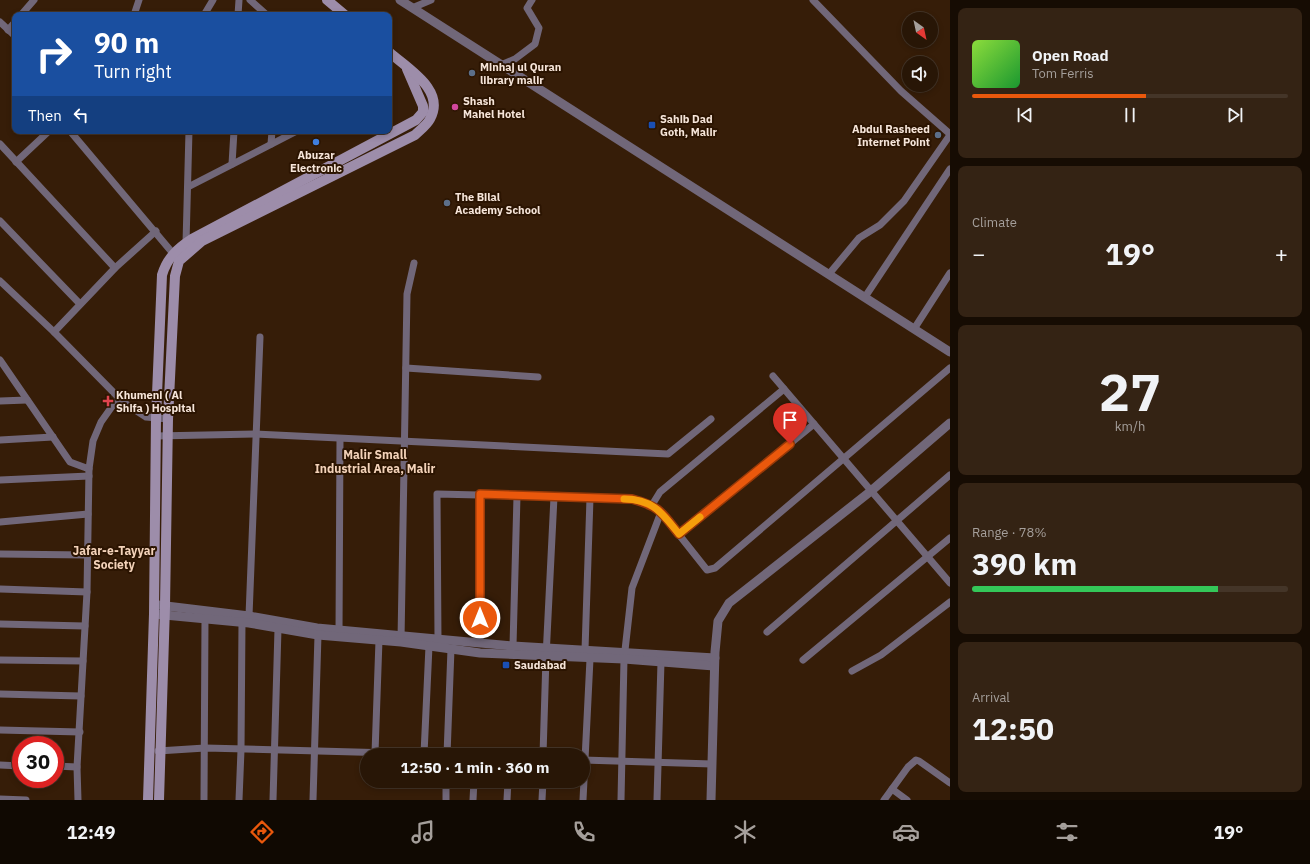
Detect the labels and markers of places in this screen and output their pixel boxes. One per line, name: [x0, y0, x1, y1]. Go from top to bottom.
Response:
place label: Minhaj ul Quran library malir: [480, 60, 561, 87]
marker: Minhaj ul Quran library malir: [467, 68, 477, 78]
place label: Shash Mahel Hotel: [463, 94, 525, 121]
marker: Shash Mahel Hotel: [450, 102, 460, 112]
place label: Sahib Dad Goth, Malir: [660, 112, 718, 139]
marker: Sahib Dad Goth, Malir: [647, 120, 657, 130]
place label: Abdul Rasheed Internet Point: [852, 122, 930, 149]
marker: Abdul Rasheed Internet Point: [933, 130, 943, 140]
marker: Abuzar Electronic: [311, 137, 321, 147]
place label: Abuzar Electronic: [290, 148, 342, 175]
place label: The Bilal Academy School: [455, 190, 541, 217]
marker: The Bilal Academy School: [442, 198, 452, 208]
place label: Khumeni ( Al Shifa ) Hospital: [116, 388, 196, 415]
marker: Khumeni ( Al Shifa ) Hospital: [103, 396, 113, 406]
pin: [773, 403, 807, 444]
place label: Saudabad: [514, 658, 566, 672]
marker: Saudabad: [501, 660, 511, 670]

